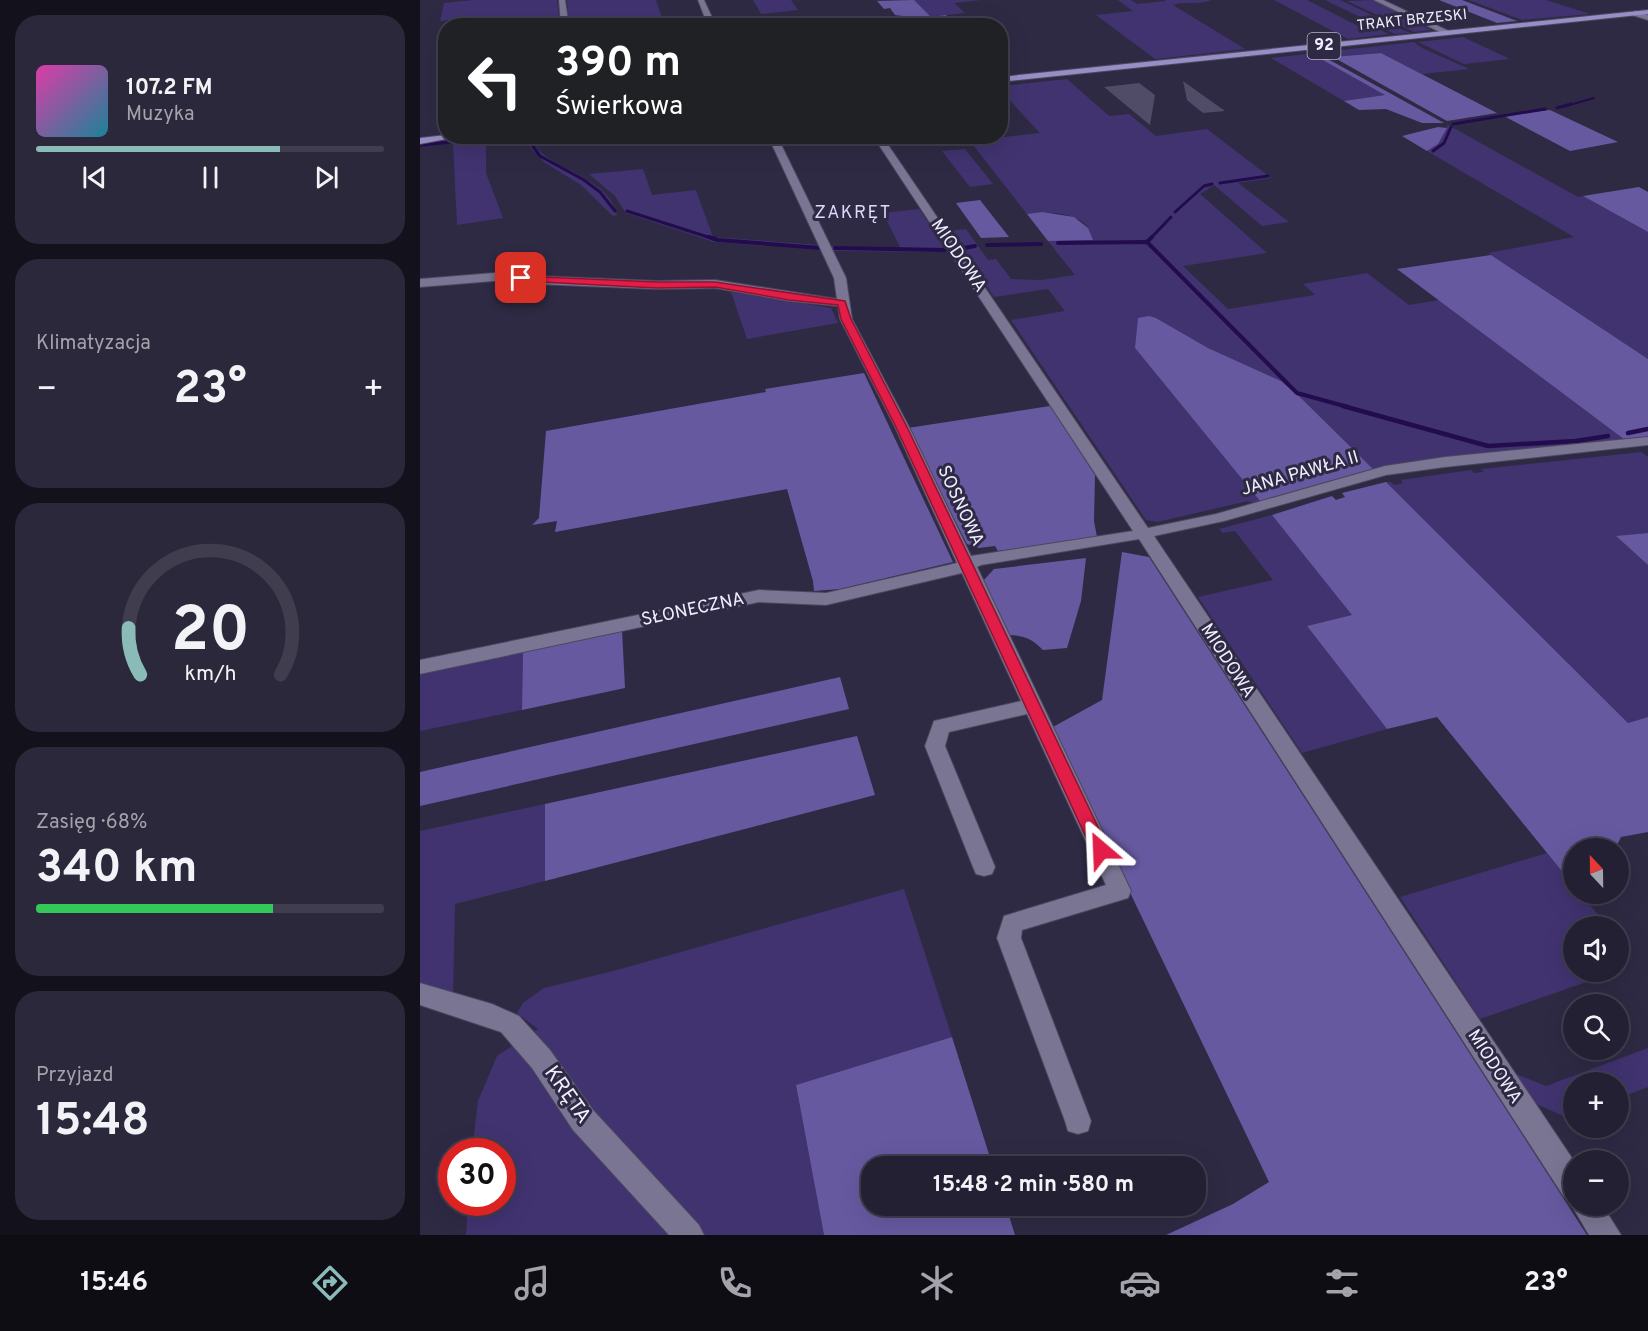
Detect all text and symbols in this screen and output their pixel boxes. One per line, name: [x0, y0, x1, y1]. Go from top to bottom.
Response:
street label: TRAKT BRZESKI: [1356, 6, 1468, 36]
road number: 92: [1308, 33, 1340, 59]
text: 390 m: [555, 38, 681, 91]
icon: left: [456, 42, 534, 120]
text: 107.2 FM: [126, 75, 213, 102]
text: Świerkowa: [555, 90, 683, 124]
text: Muzyka: [126, 102, 194, 128]
icon: previous: [78, 161, 111, 194]
icon: pause: [194, 161, 227, 194]
icon: next: [310, 161, 343, 194]
district label: ZAKRĘT: [814, 202, 892, 225]
street label: MIODOWA: [925, 215, 991, 297]
pin: [495, 252, 546, 303]
icon: arrive: [504, 261, 537, 294]
text: Klimatyzacja: [36, 331, 151, 357]
text: 23°: [173, 362, 247, 419]
text: −: [36, 370, 57, 412]
text: +: [363, 370, 384, 412]
street label: JANA PAWŁA II: [1238, 446, 1362, 502]
street label: SOSNOWA: [931, 462, 989, 550]
street label: SŁONECZNA: [640, 588, 746, 632]
text: 20: [170, 594, 250, 673]
street label: MIODOWA: [1195, 620, 1259, 702]
text: km/h: [184, 661, 236, 688]
text: Zasięg · 68%: [36, 810, 147, 836]
position arrow: [1069, 818, 1133, 882]
north arrow: [1563, 838, 1629, 904]
map controls: [1563, 838, 1629, 1216]
text: 340 km: [36, 841, 197, 898]
button: sound: [1563, 916, 1629, 982]
button: search: [1563, 994, 1629, 1060]
street label: MIODOWA: [1462, 1026, 1526, 1108]
street label: KRĘTA: [537, 1061, 597, 1129]
text: Przyjazd: [36, 1063, 113, 1089]
button: +: [1563, 1072, 1629, 1138]
text: 15:48: [36, 1094, 150, 1151]
speed limit sign: 30: [438, 1138, 516, 1216]
button: −: [1563, 1150, 1629, 1216]
text: 15:48 · 2 min · 580 m: [933, 1172, 1134, 1199]
icon: directions: [309, 1262, 351, 1304]
icon: music: [511, 1262, 553, 1304]
icon: phone: [714, 1262, 756, 1304]
icon: climate: [916, 1262, 958, 1304]
icon: car: [1119, 1262, 1161, 1304]
icon: filters: [1321, 1262, 1363, 1304]
text: 15:46: [80, 1266, 148, 1300]
text: 23°: [1524, 1266, 1568, 1300]

